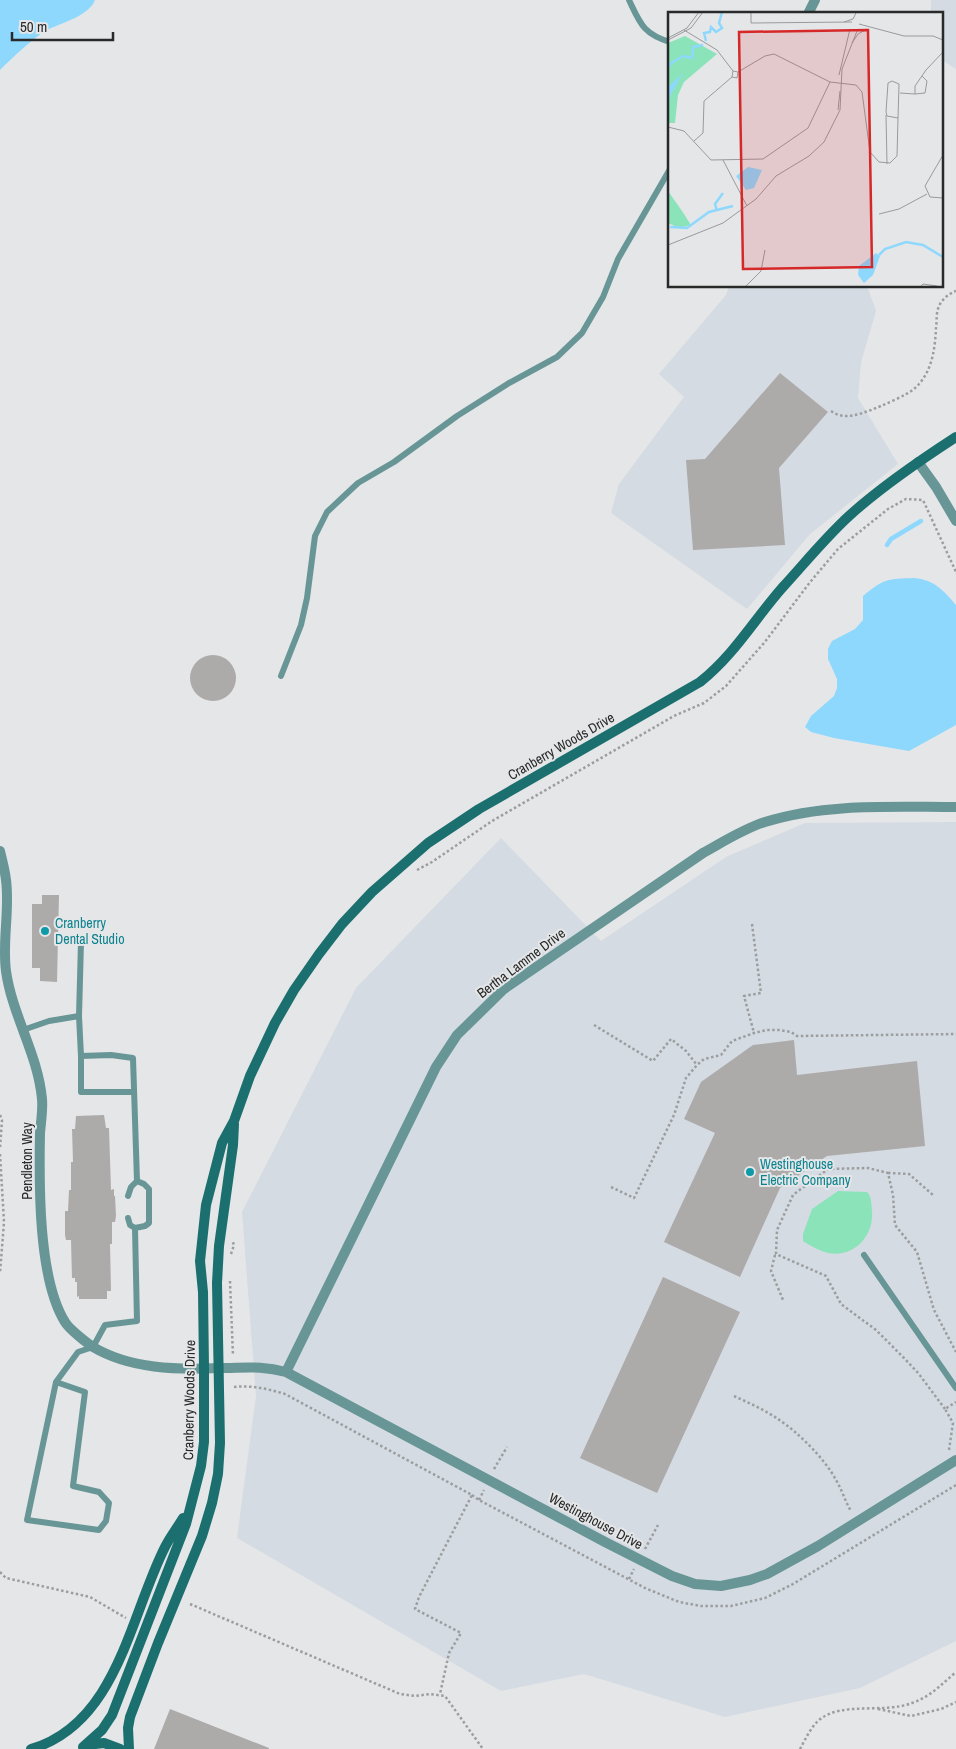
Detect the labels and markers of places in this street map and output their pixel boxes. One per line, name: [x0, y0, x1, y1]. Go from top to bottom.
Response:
place label: Cranberry Dental Studio: [55, 914, 125, 948]
marker: Cranberry Dental Studio: [39, 925, 51, 937]
place label: Westinghouse Electric Company: [760, 1155, 851, 1189]
marker: Westinghouse Electric Company: [744, 1166, 756, 1178]

